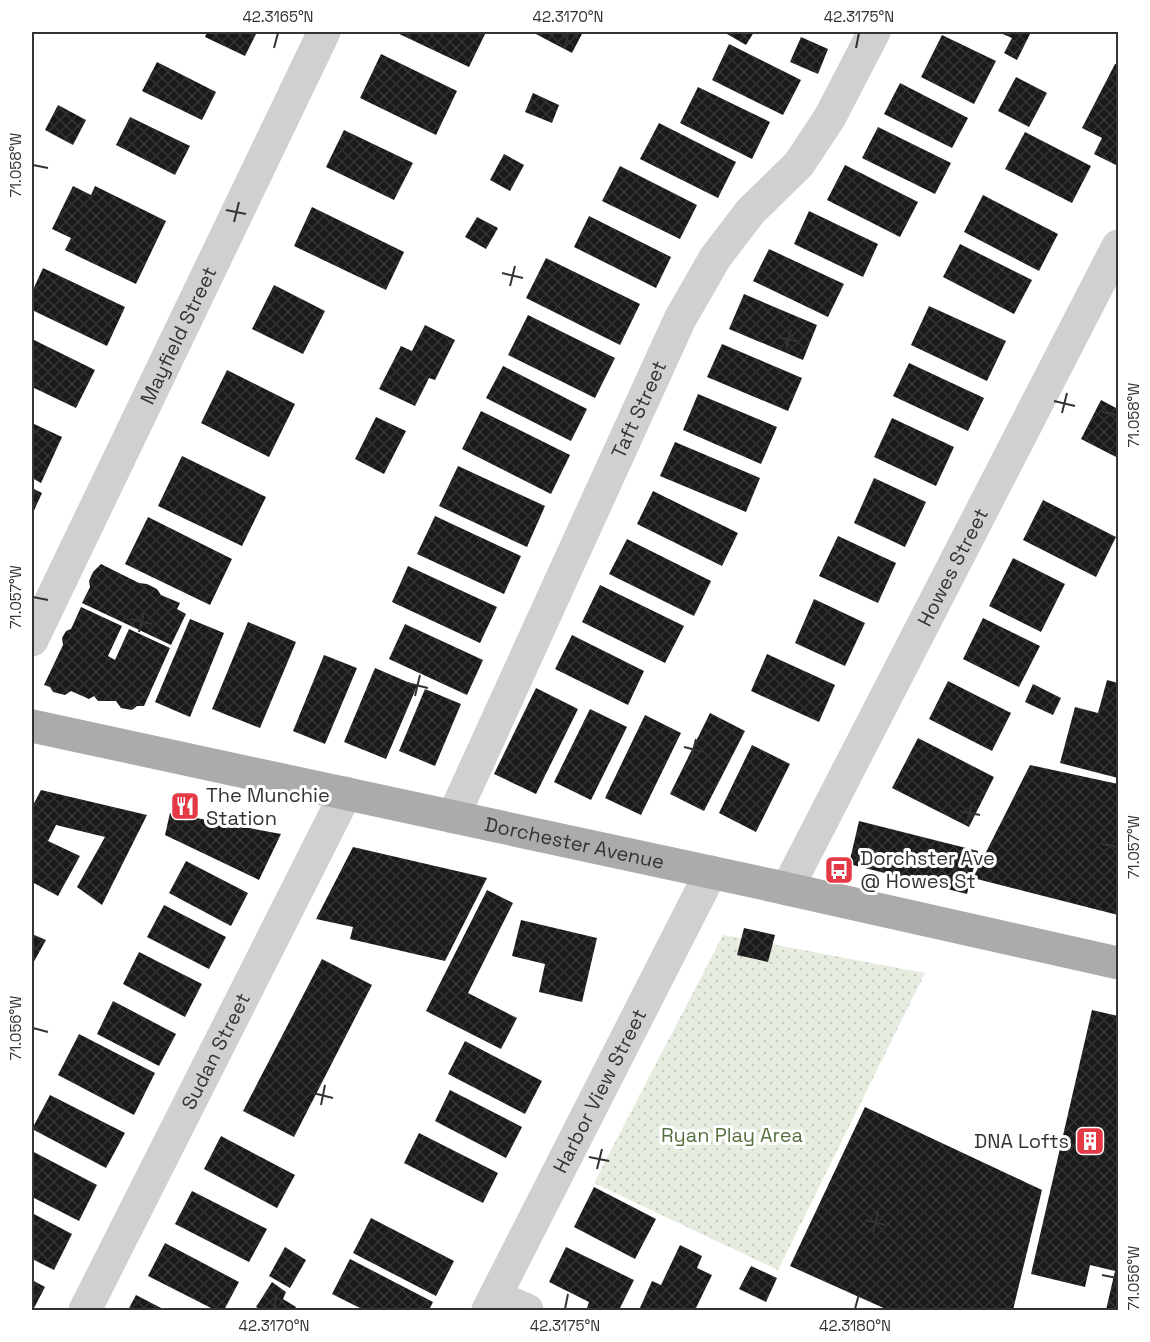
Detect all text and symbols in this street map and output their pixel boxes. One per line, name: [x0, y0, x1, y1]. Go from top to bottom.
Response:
text: 42.3165°N: [242, 7, 314, 26]
text: 42.3170°N: [533, 7, 603, 26]
text: 42.3175°N: [824, 7, 894, 26]
text: 71.058°W: [6, 133, 25, 197]
street label: Mayfield Street: [134, 262, 223, 409]
street label: Taft Street: [605, 356, 672, 462]
text: 71.058°W: [1124, 383, 1143, 447]
street label: Howes Street: [911, 503, 994, 631]
text: 71.057°W: [6, 565, 25, 629]
place label: The Munchie Station: [206, 782, 330, 831]
restaurant icon: The Munchie Station: [169, 790, 201, 822]
street label: Dorchester Avenue: [482, 811, 667, 875]
text: 71.057°W: [1124, 815, 1143, 879]
place label: Dorchster Ave @ Howes St: [860, 845, 995, 894]
bus stop icon: Dorchster Ave @ Howes St: [823, 854, 855, 886]
street label: Sudan Street: [175, 988, 256, 1114]
text: 71.056°W: [6, 996, 25, 1060]
street label: Harbor View Street: [547, 1004, 652, 1177]
park label: Ryan Play Area: [661, 1122, 803, 1148]
building icon: DNA Lofts: [1074, 1125, 1106, 1157]
place label: DNA Lofts: [974, 1128, 1069, 1154]
text: 71.056°W: [1124, 1246, 1143, 1310]
text: 42.3170°N: [239, 1316, 309, 1335]
text: 42.3175°N: [530, 1316, 600, 1335]
text: 42.3180°N: [819, 1316, 891, 1335]

